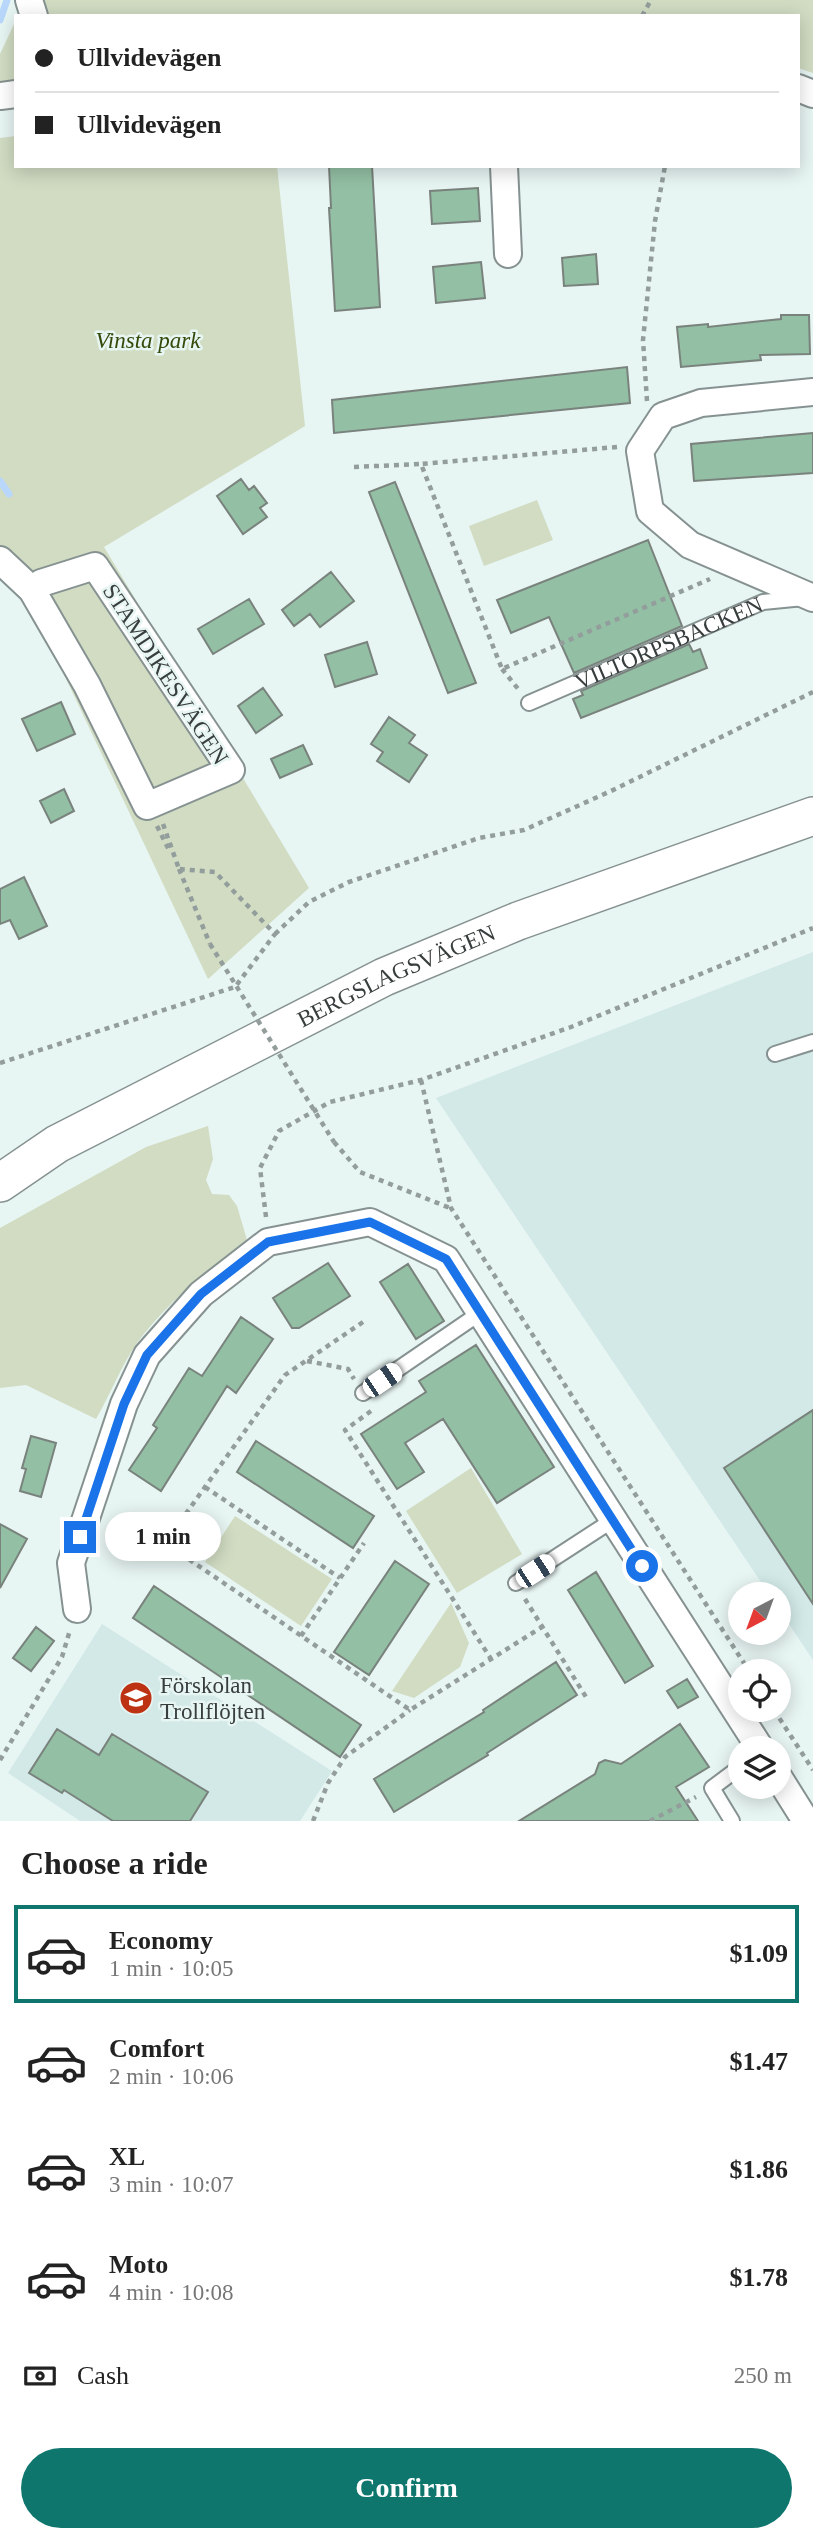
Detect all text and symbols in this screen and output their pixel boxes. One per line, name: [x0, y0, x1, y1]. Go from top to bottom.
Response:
text: Ullvidevägen: [77, 43, 221, 72]
text: Ullvidevägen: [77, 110, 221, 139]
park label: Vinsta park: [96, 328, 201, 353]
street label: STAMDIKESVÄGEN: [98, 579, 234, 770]
street label: VILTORPSBACKEN: [571, 592, 767, 695]
street label: BERGSLAGSVÄGEN: [293, 920, 499, 1032]
car: [359, 1360, 406, 1400]
callout: 1 min: [104, 1512, 220, 1562]
route end: [64, 1521, 96, 1553]
text: 1 min: [135, 1524, 191, 1549]
route start: [626, 1550, 658, 1582]
car: [512, 1551, 559, 1591]
north arrow: [728, 1582, 791, 1645]
map controls: [728, 1582, 791, 1799]
button: locate: [728, 1659, 791, 1722]
place label: Förskolan Trollflöjten: [160, 1673, 266, 1724]
school or university icon: Förskolan Trollflöjten: [117, 1679, 155, 1717]
button: layers: [728, 1736, 791, 1799]
text: Choose a ride: [21, 1845, 208, 1881]
icon: car: [25, 1923, 88, 1986]
text: Economy: [109, 1926, 213, 1955]
text: $1.09: [730, 1939, 788, 1968]
text: 1 min · 10:05: [109, 1956, 234, 1981]
icon: car: [25, 2031, 88, 2094]
text: Comfort: [109, 2034, 204, 2063]
text: $1.47: [730, 2047, 788, 2076]
text: 2 min · 10:06: [109, 2064, 234, 2089]
icon: car: [25, 2139, 88, 2202]
text: XL: [109, 2142, 145, 2171]
text: $1.86: [730, 2155, 788, 2184]
text: 3 min · 10:07: [109, 2172, 234, 2197]
icon: car: [25, 2247, 88, 2310]
text: Moto: [109, 2250, 168, 2279]
text: $1.78: [730, 2263, 788, 2292]
text: 4 min · 10:08: [109, 2280, 234, 2305]
icon: cash: [21, 2357, 59, 2395]
text: Cash: [77, 2361, 129, 2390]
text: 250 m: [734, 2363, 792, 2388]
button: Confirm: [21, 2448, 792, 2528]

